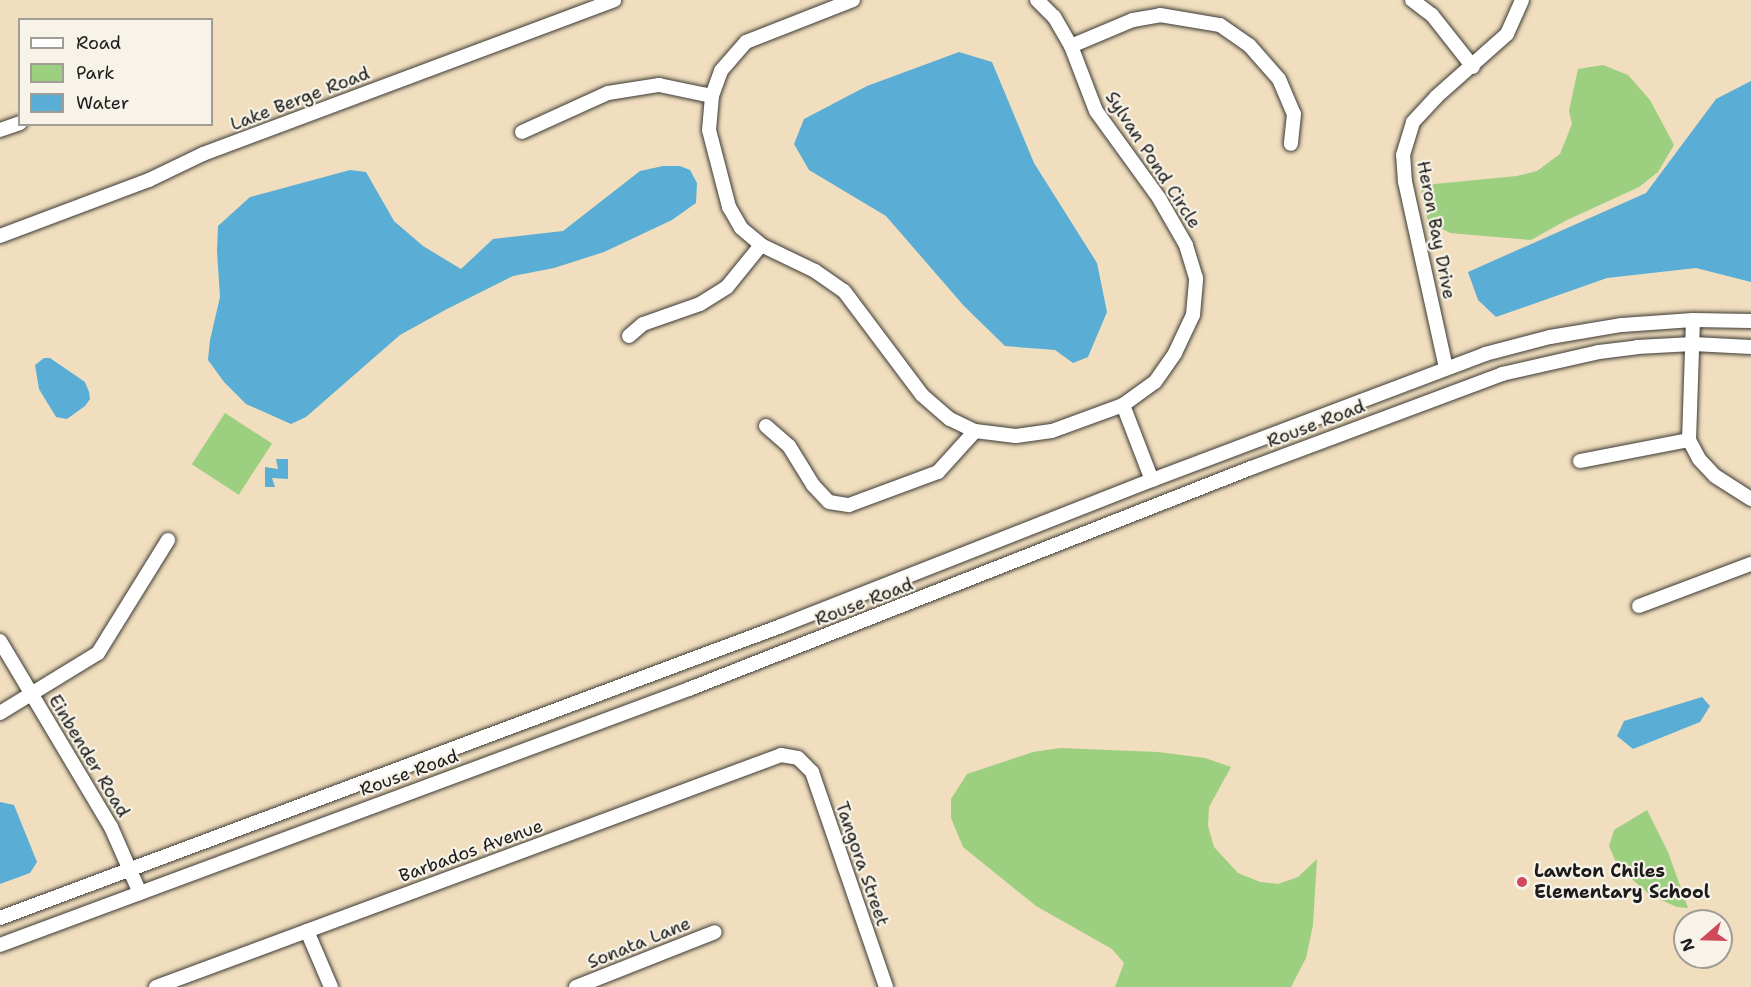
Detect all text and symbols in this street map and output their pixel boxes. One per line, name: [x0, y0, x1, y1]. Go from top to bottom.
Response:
legend: [18, 18, 213, 126]
text: Road: [76, 31, 121, 55]
text: Park: [76, 61, 115, 85]
street label: Lake Berge Road: [227, 63, 373, 135]
street label: Sylvan Pond Circle: [1101, 87, 1205, 233]
text: Water: [76, 91, 129, 115]
street label: Heron Bay Drive: [1412, 159, 1460, 301]
street label: Rouse Road: [1264, 395, 1368, 453]
street label: Rouse Road: [812, 573, 916, 631]
street label: Einbender Road: [44, 691, 134, 821]
street label: Rouse Road: [357, 745, 461, 801]
street label: Tangora Street: [831, 799, 893, 929]
street label: Barbados Avenue: [396, 815, 546, 887]
place label: Lawton Chiles Elementary School: [1534, 861, 1710, 904]
marker: Lawton Chiles Elementary School: [1515, 875, 1529, 889]
north arrow: [1673, 909, 1733, 969]
street label: Sonata Lane: [584, 913, 694, 973]
text: N: [1675, 935, 1700, 954]

